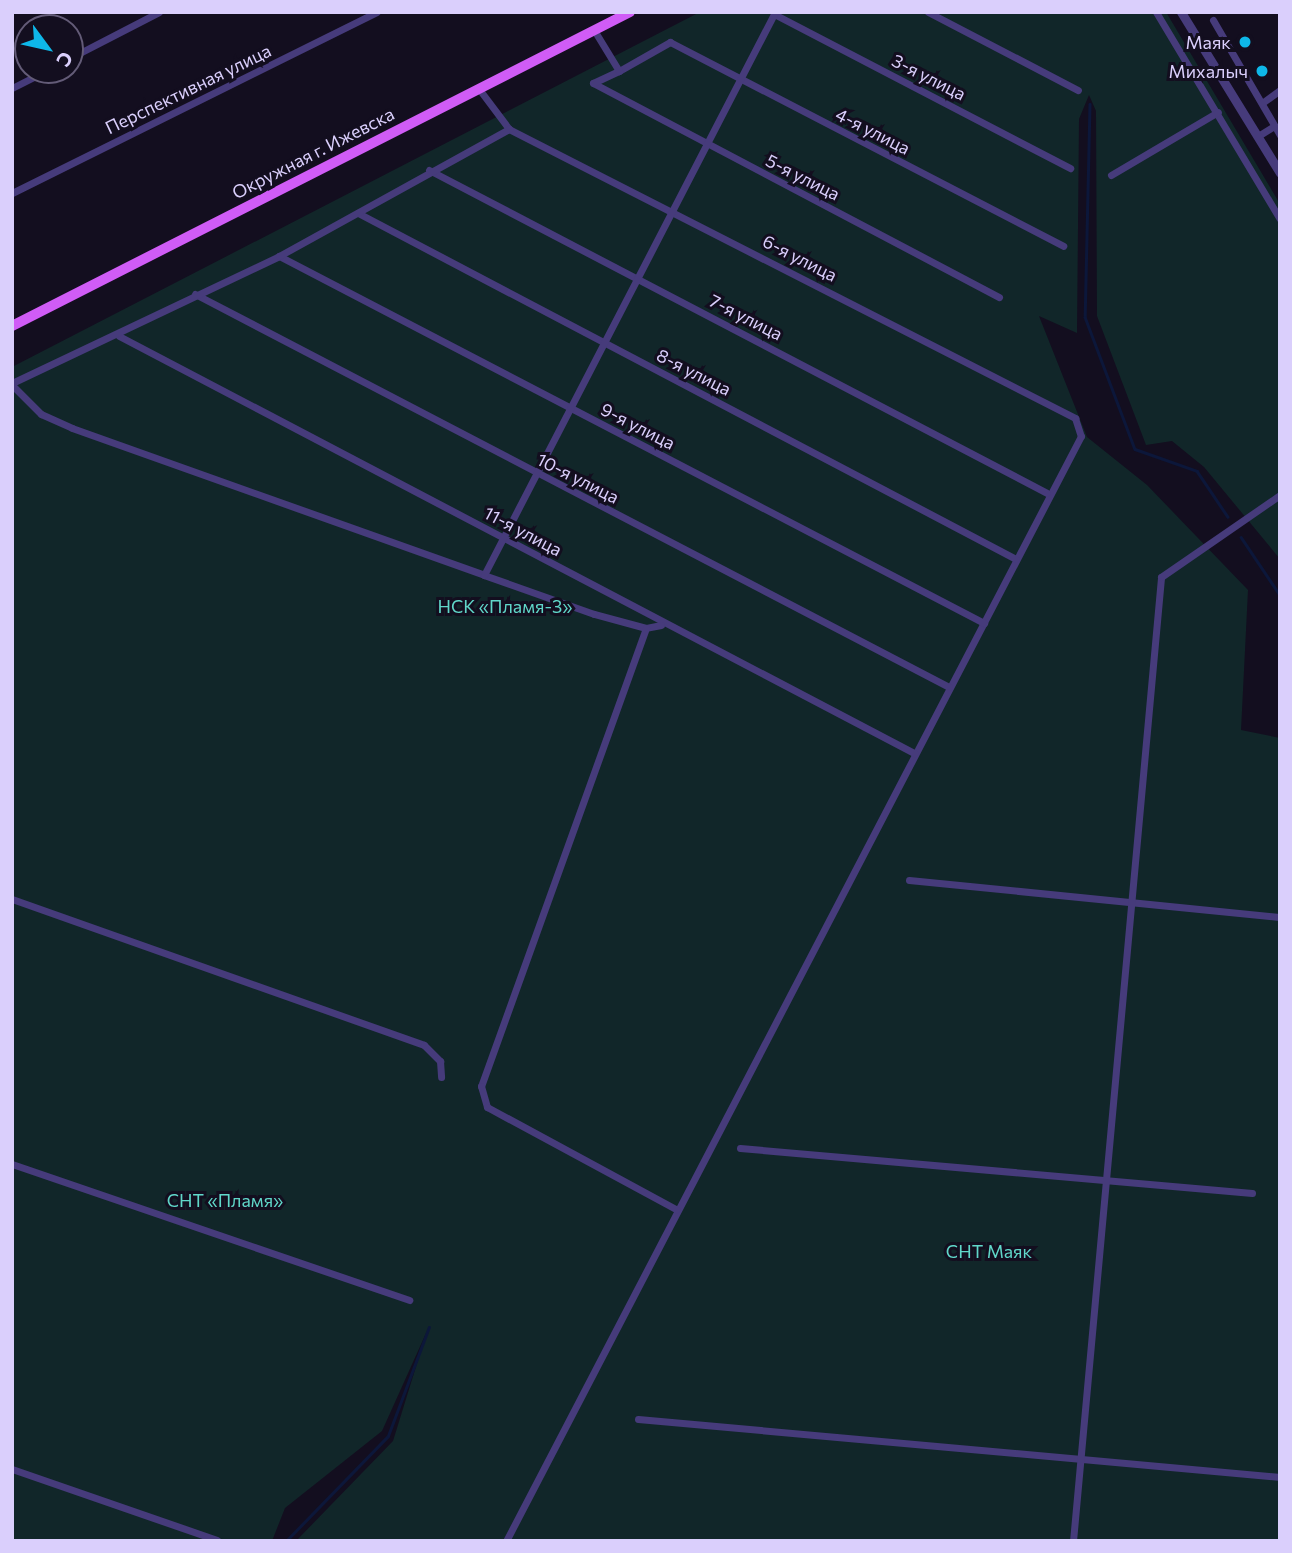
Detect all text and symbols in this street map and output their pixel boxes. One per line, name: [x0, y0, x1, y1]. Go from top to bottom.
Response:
north arrow: [14, 14, 84, 84]
place label: Маяк: [1186, 31, 1231, 53]
marker: Маяк: [1237, 34, 1253, 50]
street label: Перспективная улица: [102, 39, 274, 139]
text: С: [52, 48, 79, 71]
street label: 3-я улица: [888, 49, 970, 105]
place label: Михалыч: [1169, 60, 1248, 82]
marker: Михалыч: [1254, 63, 1270, 79]
street label: Окружная г. Ижевска: [228, 103, 398, 203]
street label: 4-я улица: [832, 103, 914, 159]
street label: 5-я улица: [762, 149, 844, 205]
street label: 6-я улица: [759, 230, 841, 286]
street label: 7-я улица: [706, 289, 786, 345]
street label: 8-я улица: [653, 344, 735, 400]
street label: 9-я улица: [597, 398, 679, 454]
street label: 10-я улица: [533, 448, 623, 508]
street label: 11-я улица: [480, 501, 566, 561]
park label: НСК «Пламя-3»: [437, 595, 573, 617]
park label: СНТ «Пламя»: [167, 1189, 283, 1211]
park label: СНТ Маяк: [946, 1240, 1032, 1262]

